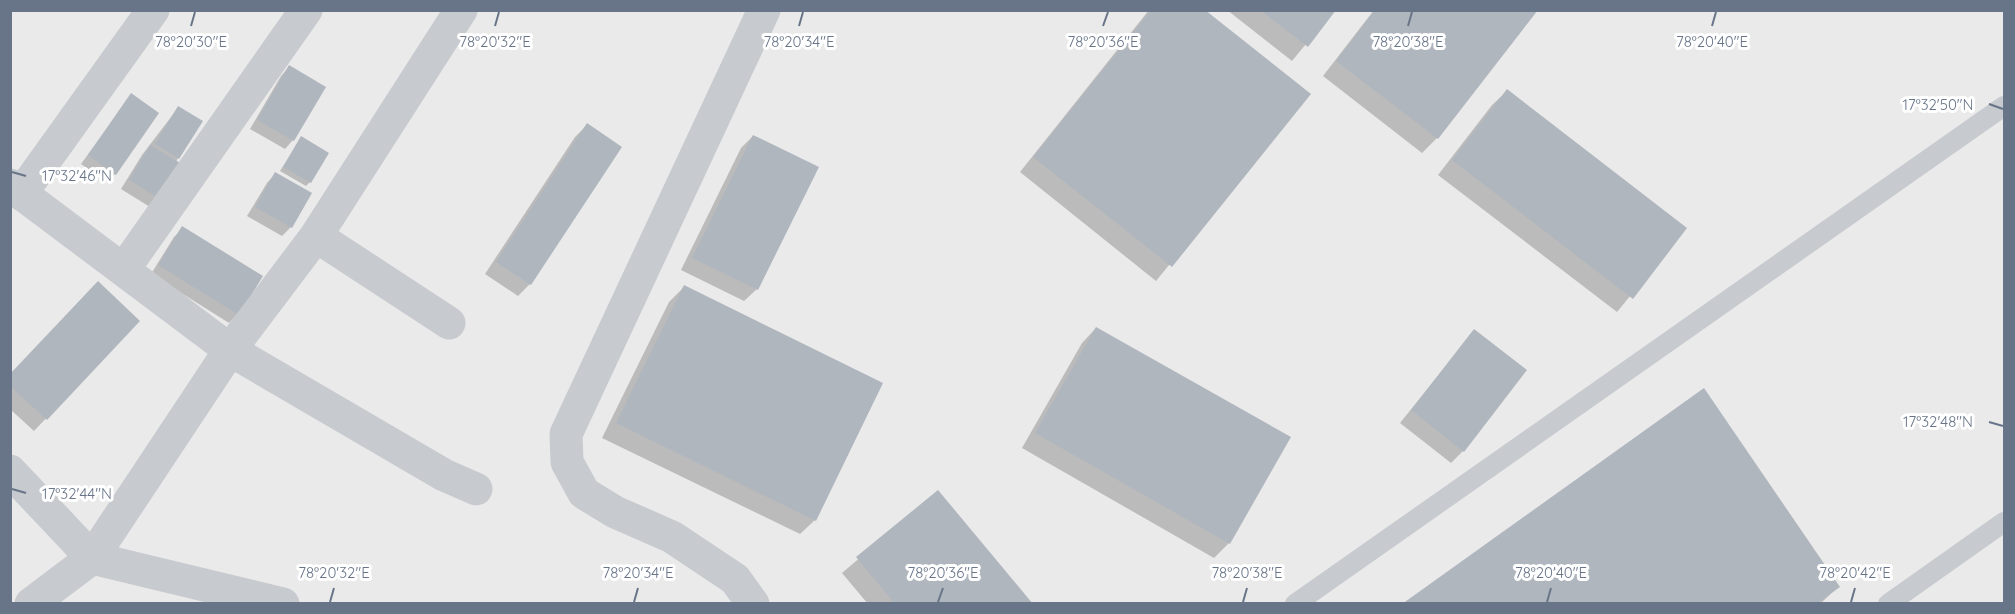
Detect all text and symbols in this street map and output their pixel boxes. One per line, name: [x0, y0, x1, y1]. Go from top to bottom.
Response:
text: 78°20'30"E: [155, 32, 227, 51]
text: 78°20'32"E: [459, 32, 531, 51]
text: 78°20'34"E: [764, 32, 834, 51]
text: 78°20'36"E: [1067, 32, 1139, 51]
text: 78°20'38"E: [1372, 32, 1444, 51]
text: 78°20'40"E: [1676, 32, 1748, 51]
text: 17°32'50"N: [1902, 95, 1974, 114]
text: 17°32'46"N: [42, 166, 112, 185]
text: 17°32'48"N: [1903, 412, 1973, 431]
text: 17°32'44"N: [42, 484, 112, 503]
text: 78°20'32"E: [298, 563, 370, 582]
text: 78°20'34"E: [603, 563, 673, 582]
text: 78°20'36"E: [907, 563, 979, 582]
text: 78°20'38"E: [1211, 563, 1283, 582]
text: 78°20'40"E: [1515, 563, 1587, 582]
text: 78°20'42"E: [1819, 563, 1891, 582]

